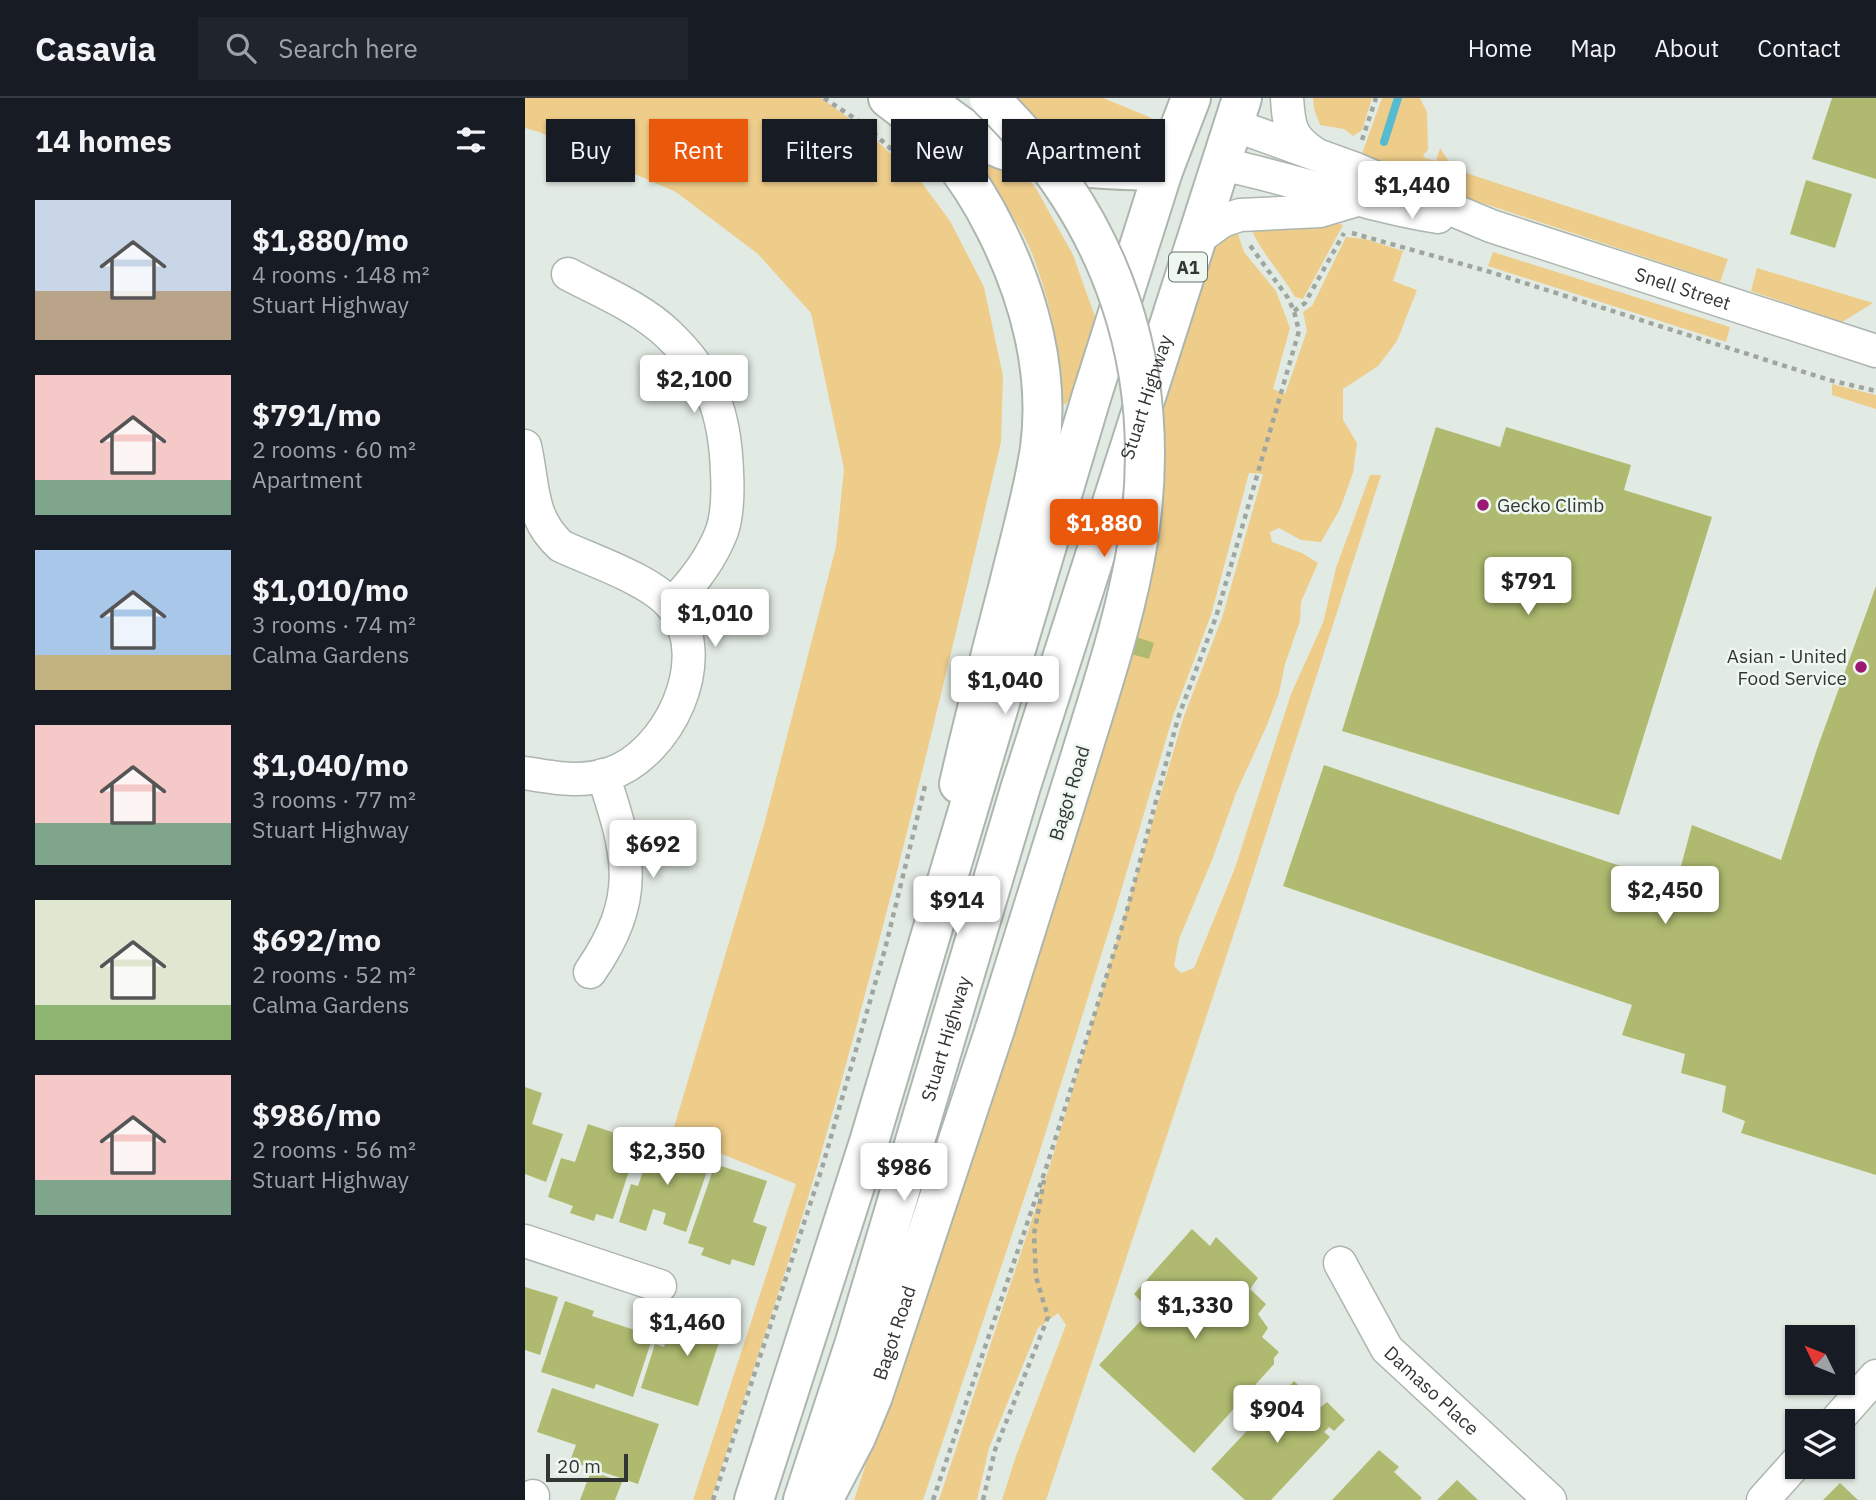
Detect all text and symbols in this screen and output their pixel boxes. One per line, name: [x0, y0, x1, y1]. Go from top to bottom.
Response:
search box: [198, 17, 688, 80]
text: Casavia: [35, 27, 156, 70]
icon: search: [222, 29, 260, 67]
text: Search here: [278, 31, 418, 65]
text: Home: [1468, 32, 1532, 64]
text: Map: [1570, 32, 1616, 64]
text: About: [1654, 32, 1719, 64]
text: Contact: [1757, 32, 1841, 64]
chip: Buy: [546, 119, 635, 182]
chip: Rent: [649, 119, 748, 182]
chip: Filters: [762, 119, 877, 182]
chip: New: [891, 119, 988, 182]
chip: Apartment: [1002, 119, 1165, 182]
text: 14 homes: [35, 121, 172, 160]
icon: filters: [452, 121, 490, 159]
pin: $1,440: [1355, 162, 1469, 221]
text: $1,440: [1374, 169, 1450, 199]
text: $1,880/mo: [252, 220, 409, 259]
icon: home: [91, 228, 175, 312]
road number: A1: [1169, 252, 1207, 282]
text: 4 rooms · 148 m²: [252, 259, 430, 289]
street label: Snell Street: [1632, 262, 1734, 315]
text: Stuart Highway: [252, 289, 409, 319]
street label: Stuart Highway: [1115, 331, 1177, 463]
pin: $2,100: [637, 356, 751, 415]
text: $2,100: [656, 363, 732, 393]
text: $791/mo: [252, 395, 381, 434]
icon: home: [91, 403, 175, 487]
text: 2 rooms · 60 m²: [252, 434, 416, 464]
text: Apartment: [252, 464, 363, 494]
place label: Gecko Climb: [1497, 493, 1604, 517]
marker: Gecko Climb: [1475, 497, 1491, 513]
pin: $1,880: [1047, 500, 1161, 559]
text: $1,880: [1066, 507, 1142, 537]
pin: $791: [1487, 558, 1569, 617]
text: $791: [1500, 565, 1556, 595]
text: $1,010/mo: [252, 570, 409, 609]
icon: home: [91, 578, 175, 662]
pin: $1,010: [658, 589, 772, 649]
text: $1,010: [677, 597, 753, 627]
text: 3 rooms · 74 m²: [252, 609, 416, 639]
text: Calma Gardens: [252, 639, 409, 669]
place label: Asian - United Food Service: [1727, 644, 1847, 690]
pin: $1,040: [948, 656, 1062, 716]
marker: Asian - United Food Service: [1853, 659, 1869, 675]
text: $1,040: [967, 664, 1043, 694]
street label: Bagot Road: [1043, 743, 1095, 843]
text: $1,040/mo: [252, 745, 409, 784]
icon: home: [91, 753, 175, 837]
text: 3 rooms · 77 m²: [252, 784, 416, 814]
text: Stuart Highway: [252, 814, 409, 844]
pin: $692: [612, 820, 694, 880]
text: $692: [625, 828, 681, 858]
pin: $2,450: [1608, 866, 1722, 926]
text: $2,450: [1627, 874, 1703, 904]
pin: $914: [916, 876, 998, 936]
text: $914: [929, 884, 985, 914]
text: $692/mo: [252, 920, 381, 959]
icon: home: [91, 928, 175, 1012]
text: 2 rooms · 52 m²: [252, 959, 416, 989]
street label: Stuart Highway: [916, 972, 976, 1104]
text: Calma Gardens: [252, 989, 409, 1019]
text: $986/mo: [252, 1095, 381, 1134]
icon: home: [91, 1103, 175, 1187]
pin: $2,350: [610, 1128, 724, 1187]
text: 2 rooms · 56 m²: [252, 1134, 416, 1164]
text: $2,350: [629, 1135, 705, 1165]
pin: $986: [863, 1144, 945, 1203]
text: $986: [876, 1151, 932, 1181]
text: Stuart Highway: [252, 1164, 409, 1194]
pin: $1,330: [1138, 1282, 1252, 1341]
street label: Bagot Road: [867, 1283, 921, 1383]
text: $1,330: [1157, 1289, 1233, 1319]
pin: $1,460: [630, 1298, 744, 1358]
text: $1,460: [649, 1306, 725, 1336]
north arrow: [1785, 1325, 1855, 1395]
map controls: [1785, 1325, 1855, 1479]
street label: Damaso Place: [1379, 1341, 1484, 1440]
pin: $904: [1236, 1386, 1318, 1445]
text: $904: [1249, 1393, 1305, 1423]
button: layers: [1785, 1409, 1855, 1479]
scale bar: [546, 1451, 628, 1483]
text: 20 m: [557, 1454, 601, 1478]

